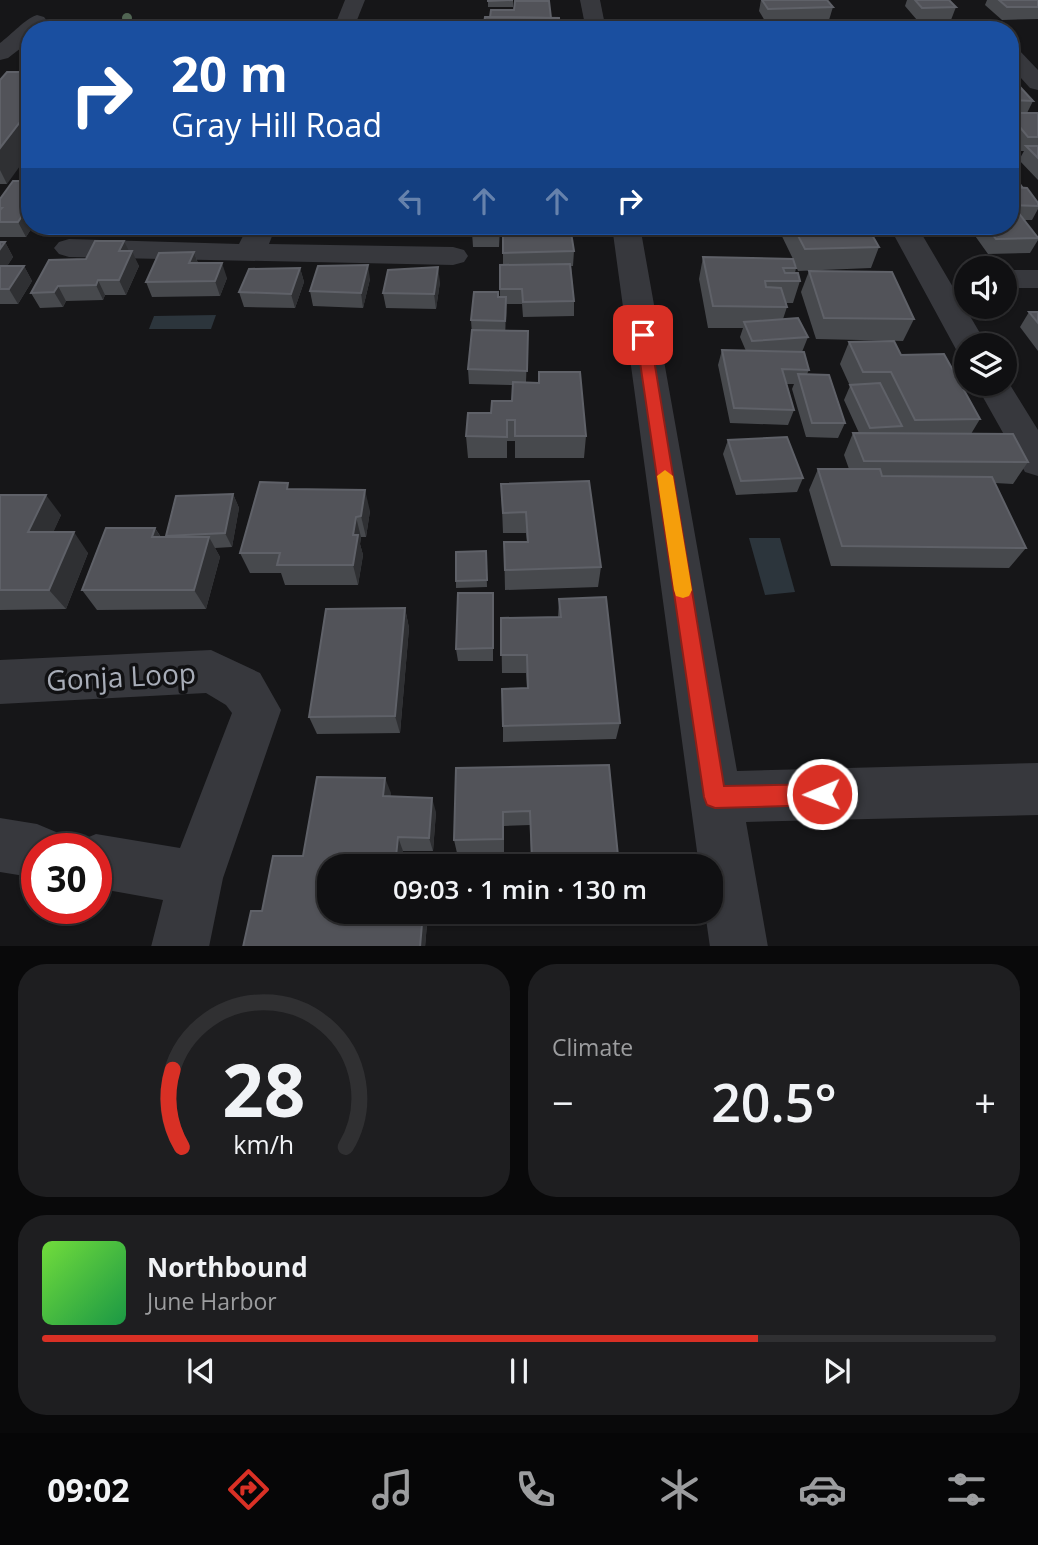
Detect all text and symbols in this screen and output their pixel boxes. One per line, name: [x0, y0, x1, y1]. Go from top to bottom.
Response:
text: 20 m: [171, 40, 288, 106]
icon: right: [56, 49, 147, 140]
text: Gray Hill Road: [171, 103, 382, 146]
icon: left: [392, 182, 430, 220]
icon: ahead: [465, 182, 503, 220]
icon: ahead: [538, 182, 576, 220]
icon: right: [611, 182, 649, 220]
map controls: [954, 256, 1017, 396]
button: sound: [954, 256, 1017, 319]
pin: [613, 305, 673, 365]
icon: arrive: [624, 316, 662, 354]
button: layers: [954, 333, 1017, 396]
street label: Gonja Loop: [45, 653, 197, 699]
position arrow: [785, 757, 859, 831]
speed limit sign: 30: [21, 833, 112, 924]
text: 09:03 · 1 min · 130 m: [393, 871, 647, 907]
text: Climate: [552, 1031, 633, 1063]
text: 28: [222, 1039, 306, 1138]
text: 20.5°: [711, 1066, 837, 1137]
text: −: [552, 1076, 574, 1128]
text: +: [974, 1076, 996, 1128]
text: km/h: [234, 1126, 294, 1160]
text: Northbound: [147, 1249, 308, 1285]
text: June Harbor: [147, 1285, 277, 1317]
icon: previous: [182, 1352, 220, 1390]
icon: pause: [500, 1352, 538, 1390]
icon: next: [818, 1352, 856, 1390]
icon: directions: [224, 1465, 273, 1514]
icon: music: [368, 1465, 417, 1514]
icon: phone: [511, 1465, 560, 1514]
icon: climate: [655, 1465, 704, 1514]
icon: car: [798, 1465, 847, 1514]
icon: filters: [942, 1465, 991, 1514]
text: 09:02: [47, 1468, 130, 1511]

